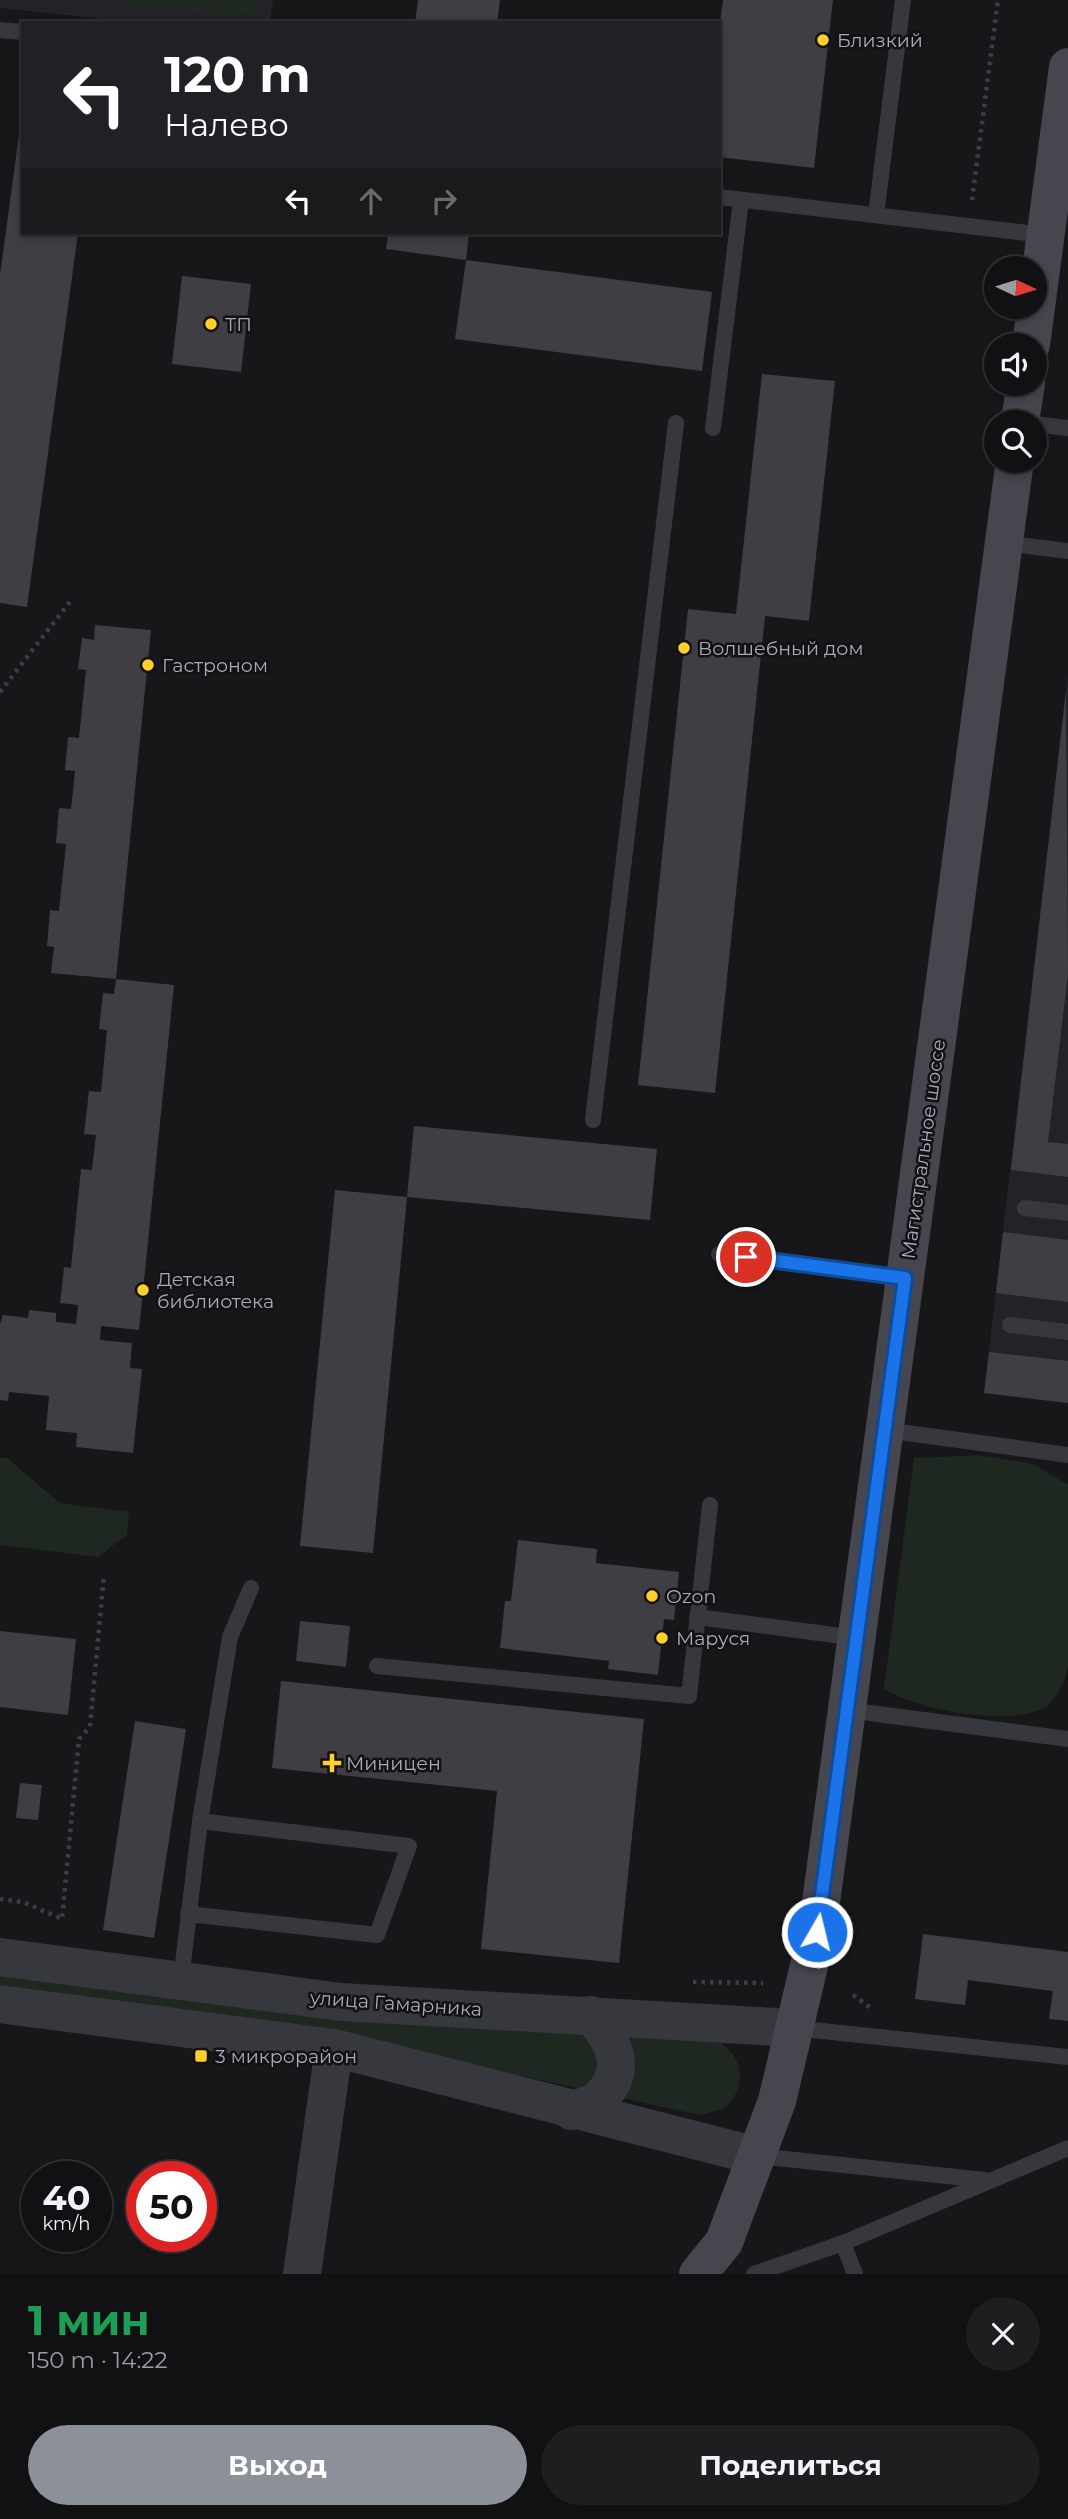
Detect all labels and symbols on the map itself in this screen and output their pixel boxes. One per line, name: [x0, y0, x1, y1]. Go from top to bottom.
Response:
place label: Близкий: [837, 29, 923, 52]
marker: Близкий: [815, 32, 831, 48]
north arrow: [984, 256, 1046, 318]
place label: ТП: [225, 313, 252, 336]
marker: ТП: [203, 316, 219, 332]
place label: Волшебный дом: [698, 637, 863, 660]
marker: Волшебный дом: [676, 640, 692, 656]
place label: Гастроном: [162, 654, 268, 677]
marker: Гастроном: [140, 657, 156, 673]
street label: Магистральное шоссе: [897, 1038, 950, 1261]
pin: [716, 1227, 776, 1287]
place label: Детская библиотека: [157, 1268, 274, 1313]
marker: Детская библиотека: [135, 1282, 151, 1298]
place label: Ozon: [666, 1585, 716, 1608]
marker: Ozon: [644, 1588, 660, 1604]
place label: Маруся: [676, 1627, 750, 1650]
marker: Маруся: [654, 1630, 670, 1646]
place label: Миницен: [346, 1752, 441, 1775]
marker: Миницен: [324, 1755, 340, 1771]
position arrow: [780, 1895, 854, 1969]
street label: улица Гамарника: [308, 1986, 483, 2021]
place label: 3 микрорайон: [215, 2045, 357, 2068]
marker: 3 микрорайон: [193, 2048, 209, 2064]
speed limit sign: 50: [126, 2161, 217, 2252]

